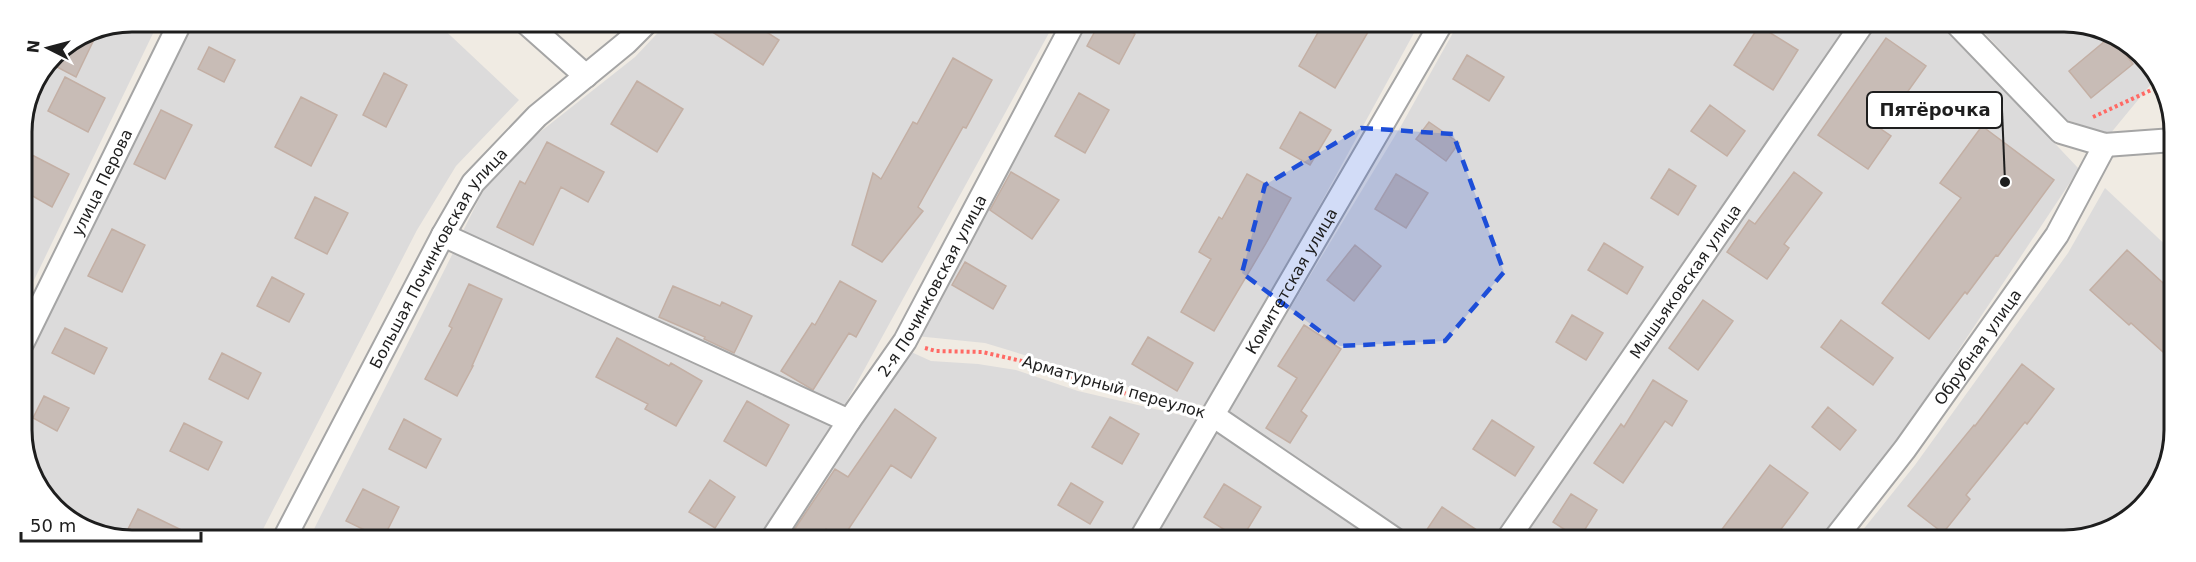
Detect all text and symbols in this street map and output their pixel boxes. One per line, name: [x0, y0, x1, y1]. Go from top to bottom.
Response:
north arrow: [18, 18, 78, 78]
text: N: [23, 39, 44, 54]
callout: Пятёрочка: [1867, 92, 2002, 128]
text: Пятёрочка: [1879, 99, 1991, 120]
street label: улица Перова: [67, 126, 136, 239]
street label: Большая Починковская улица: [365, 144, 511, 372]
street label: 2-я Починковская улица: [874, 191, 990, 380]
street label: Мышьяковская улица: [1625, 201, 1745, 362]
street label: Комитетская улица: [1241, 204, 1341, 357]
street label: Обрубная улица: [1930, 285, 2025, 409]
street label: Арматурный переулок: [1020, 352, 1208, 422]
scale bar: [21, 505, 201, 543]
text: 50 m: [30, 515, 76, 536]

